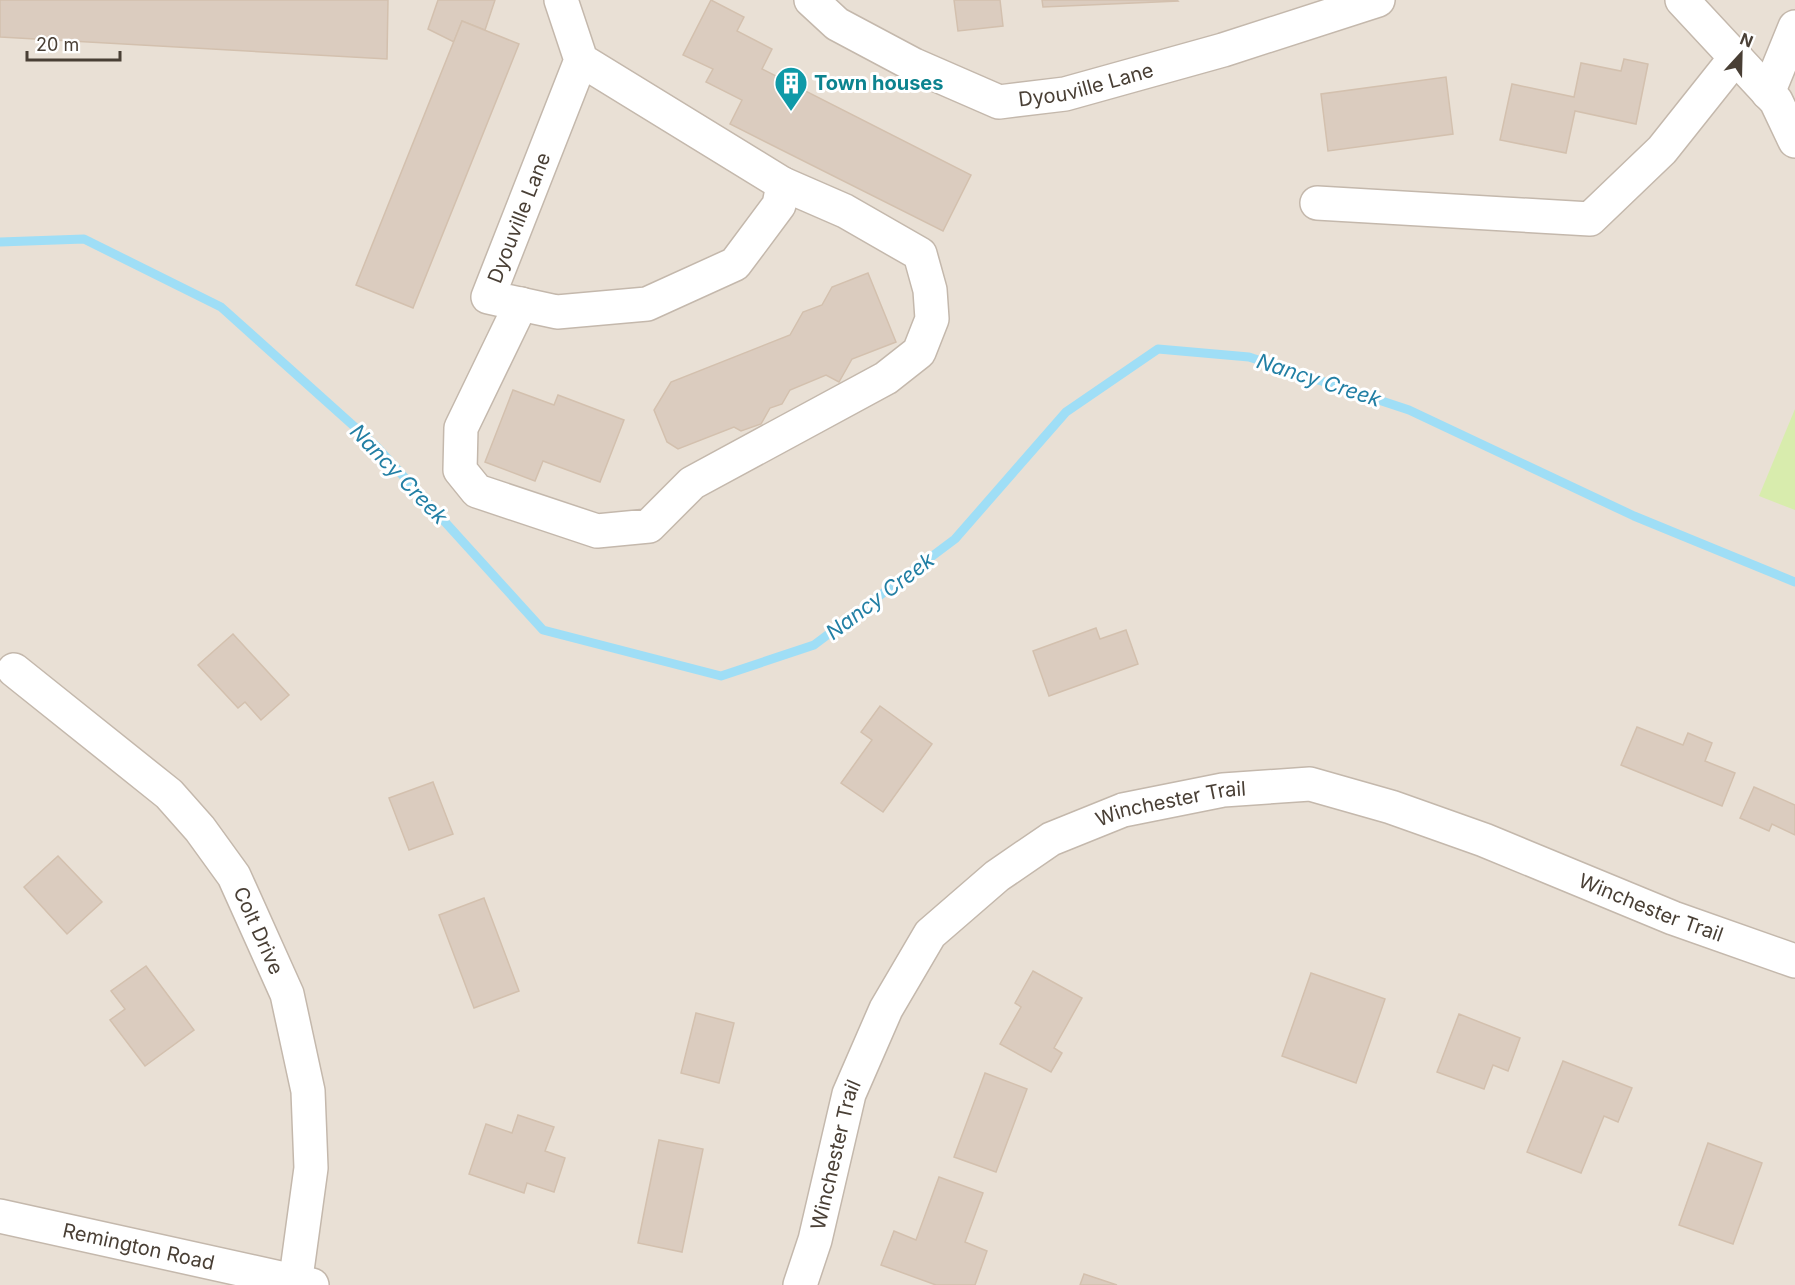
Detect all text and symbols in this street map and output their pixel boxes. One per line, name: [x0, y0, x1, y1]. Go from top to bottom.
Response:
scale bar: [27, 24, 120, 62]
north arrow: [1711, 24, 1771, 84]
text: N: [1737, 29, 1756, 52]
text: 20 m: [36, 34, 79, 55]
street label: Dyouville Lane: [1017, 58, 1156, 112]
building icon: Town houses: [773, 65, 809, 112]
place label: Town houses: [814, 71, 943, 95]
street label: Dyouville Lane: [483, 149, 556, 286]
water label: Nancy Creek: [1254, 348, 1385, 412]
water label: Nancy Creek: [345, 419, 453, 529]
water label: Nancy Creek: [821, 547, 939, 645]
street label: Winchester Trail: [1092, 776, 1247, 832]
street label: Winchester Trail: [1575, 868, 1726, 947]
street label: Colt Drive: [228, 883, 289, 978]
street label: Winchester Trail: [806, 1076, 866, 1232]
street label: Remington Road: [60, 1218, 217, 1275]

